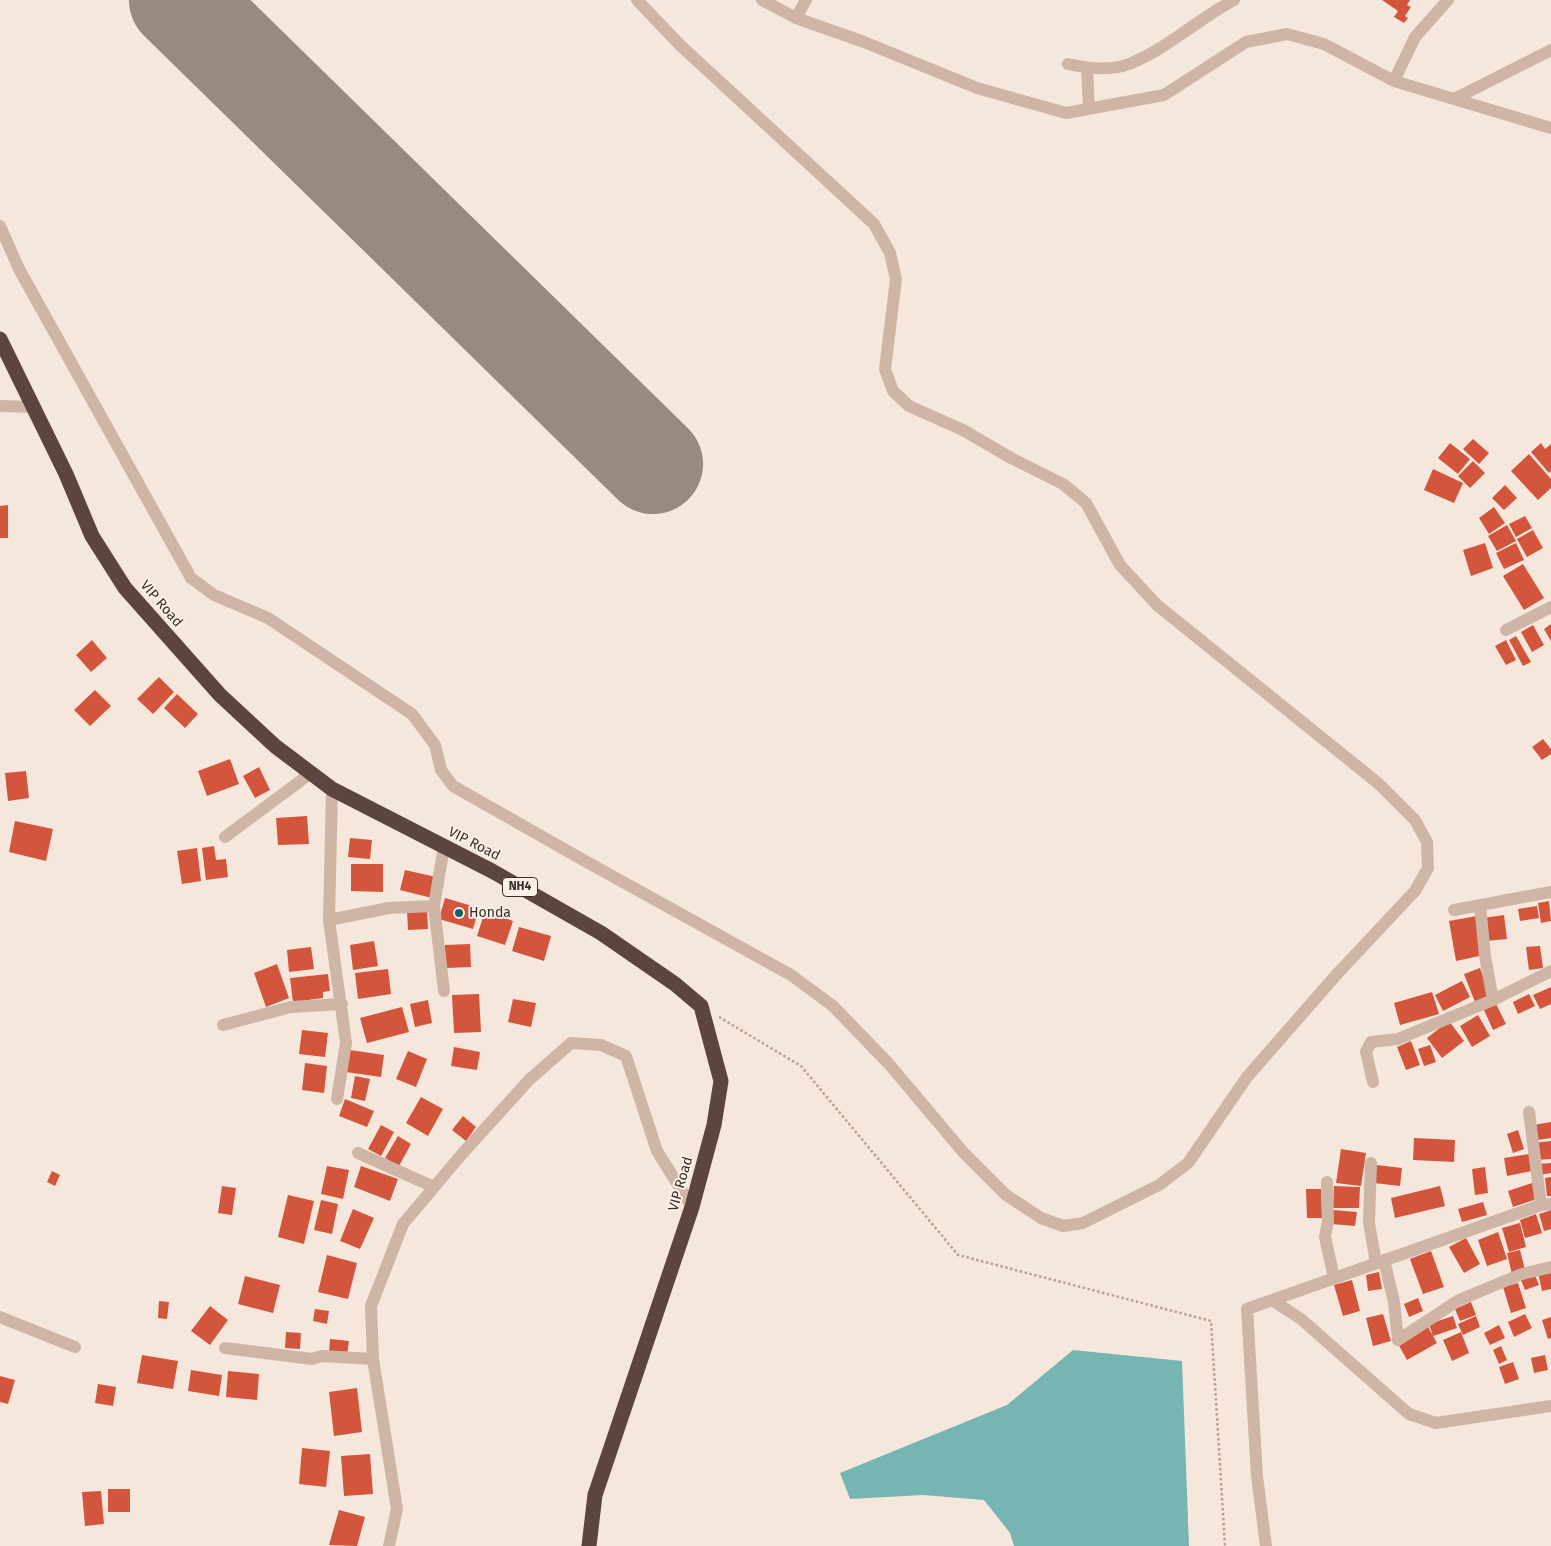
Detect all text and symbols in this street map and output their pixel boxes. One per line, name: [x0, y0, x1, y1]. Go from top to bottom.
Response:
street label: VIP Road: [136, 577, 186, 631]
street label: VIP Road: [445, 824, 503, 864]
road number: NH4: [502, 878, 538, 896]
place label: Honda: [469, 905, 511, 921]
marker: Honda: [453, 907, 465, 919]
street label: VIP Road: [665, 1155, 697, 1213]

